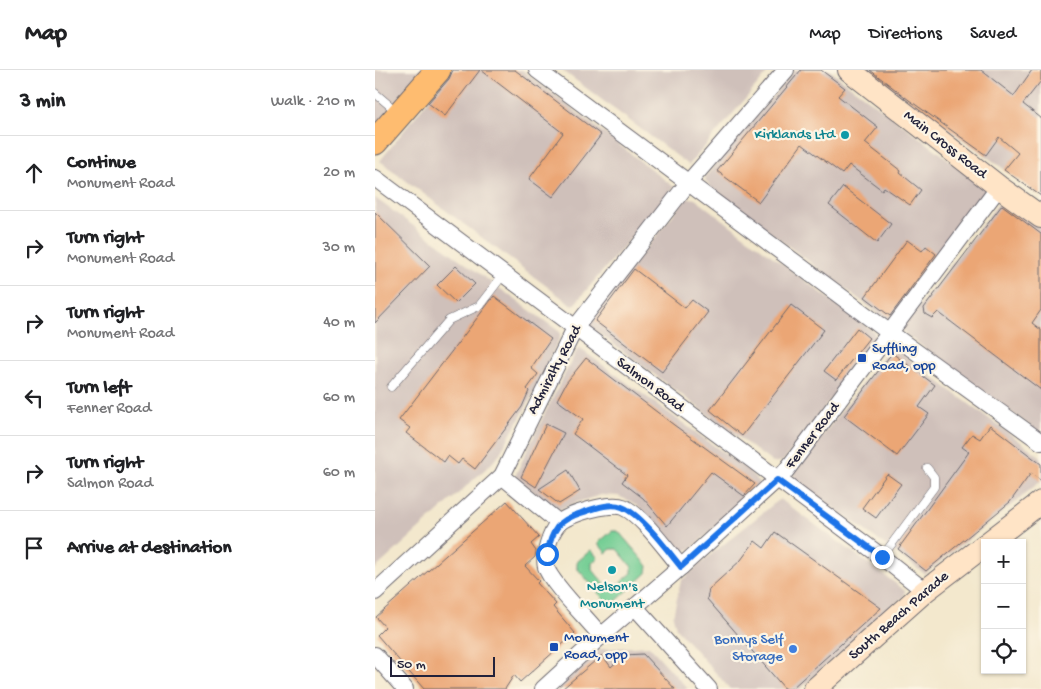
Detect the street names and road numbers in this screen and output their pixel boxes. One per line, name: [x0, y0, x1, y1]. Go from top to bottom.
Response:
street label: Main Cross Road: [900, 107, 991, 184]
street label: Admiralty Road: [524, 321, 587, 418]
street label: Salmon Road: [612, 354, 689, 417]
street label: Fenner Road: [781, 398, 845, 474]
street label: South Beach Parade: [845, 567, 953, 664]

